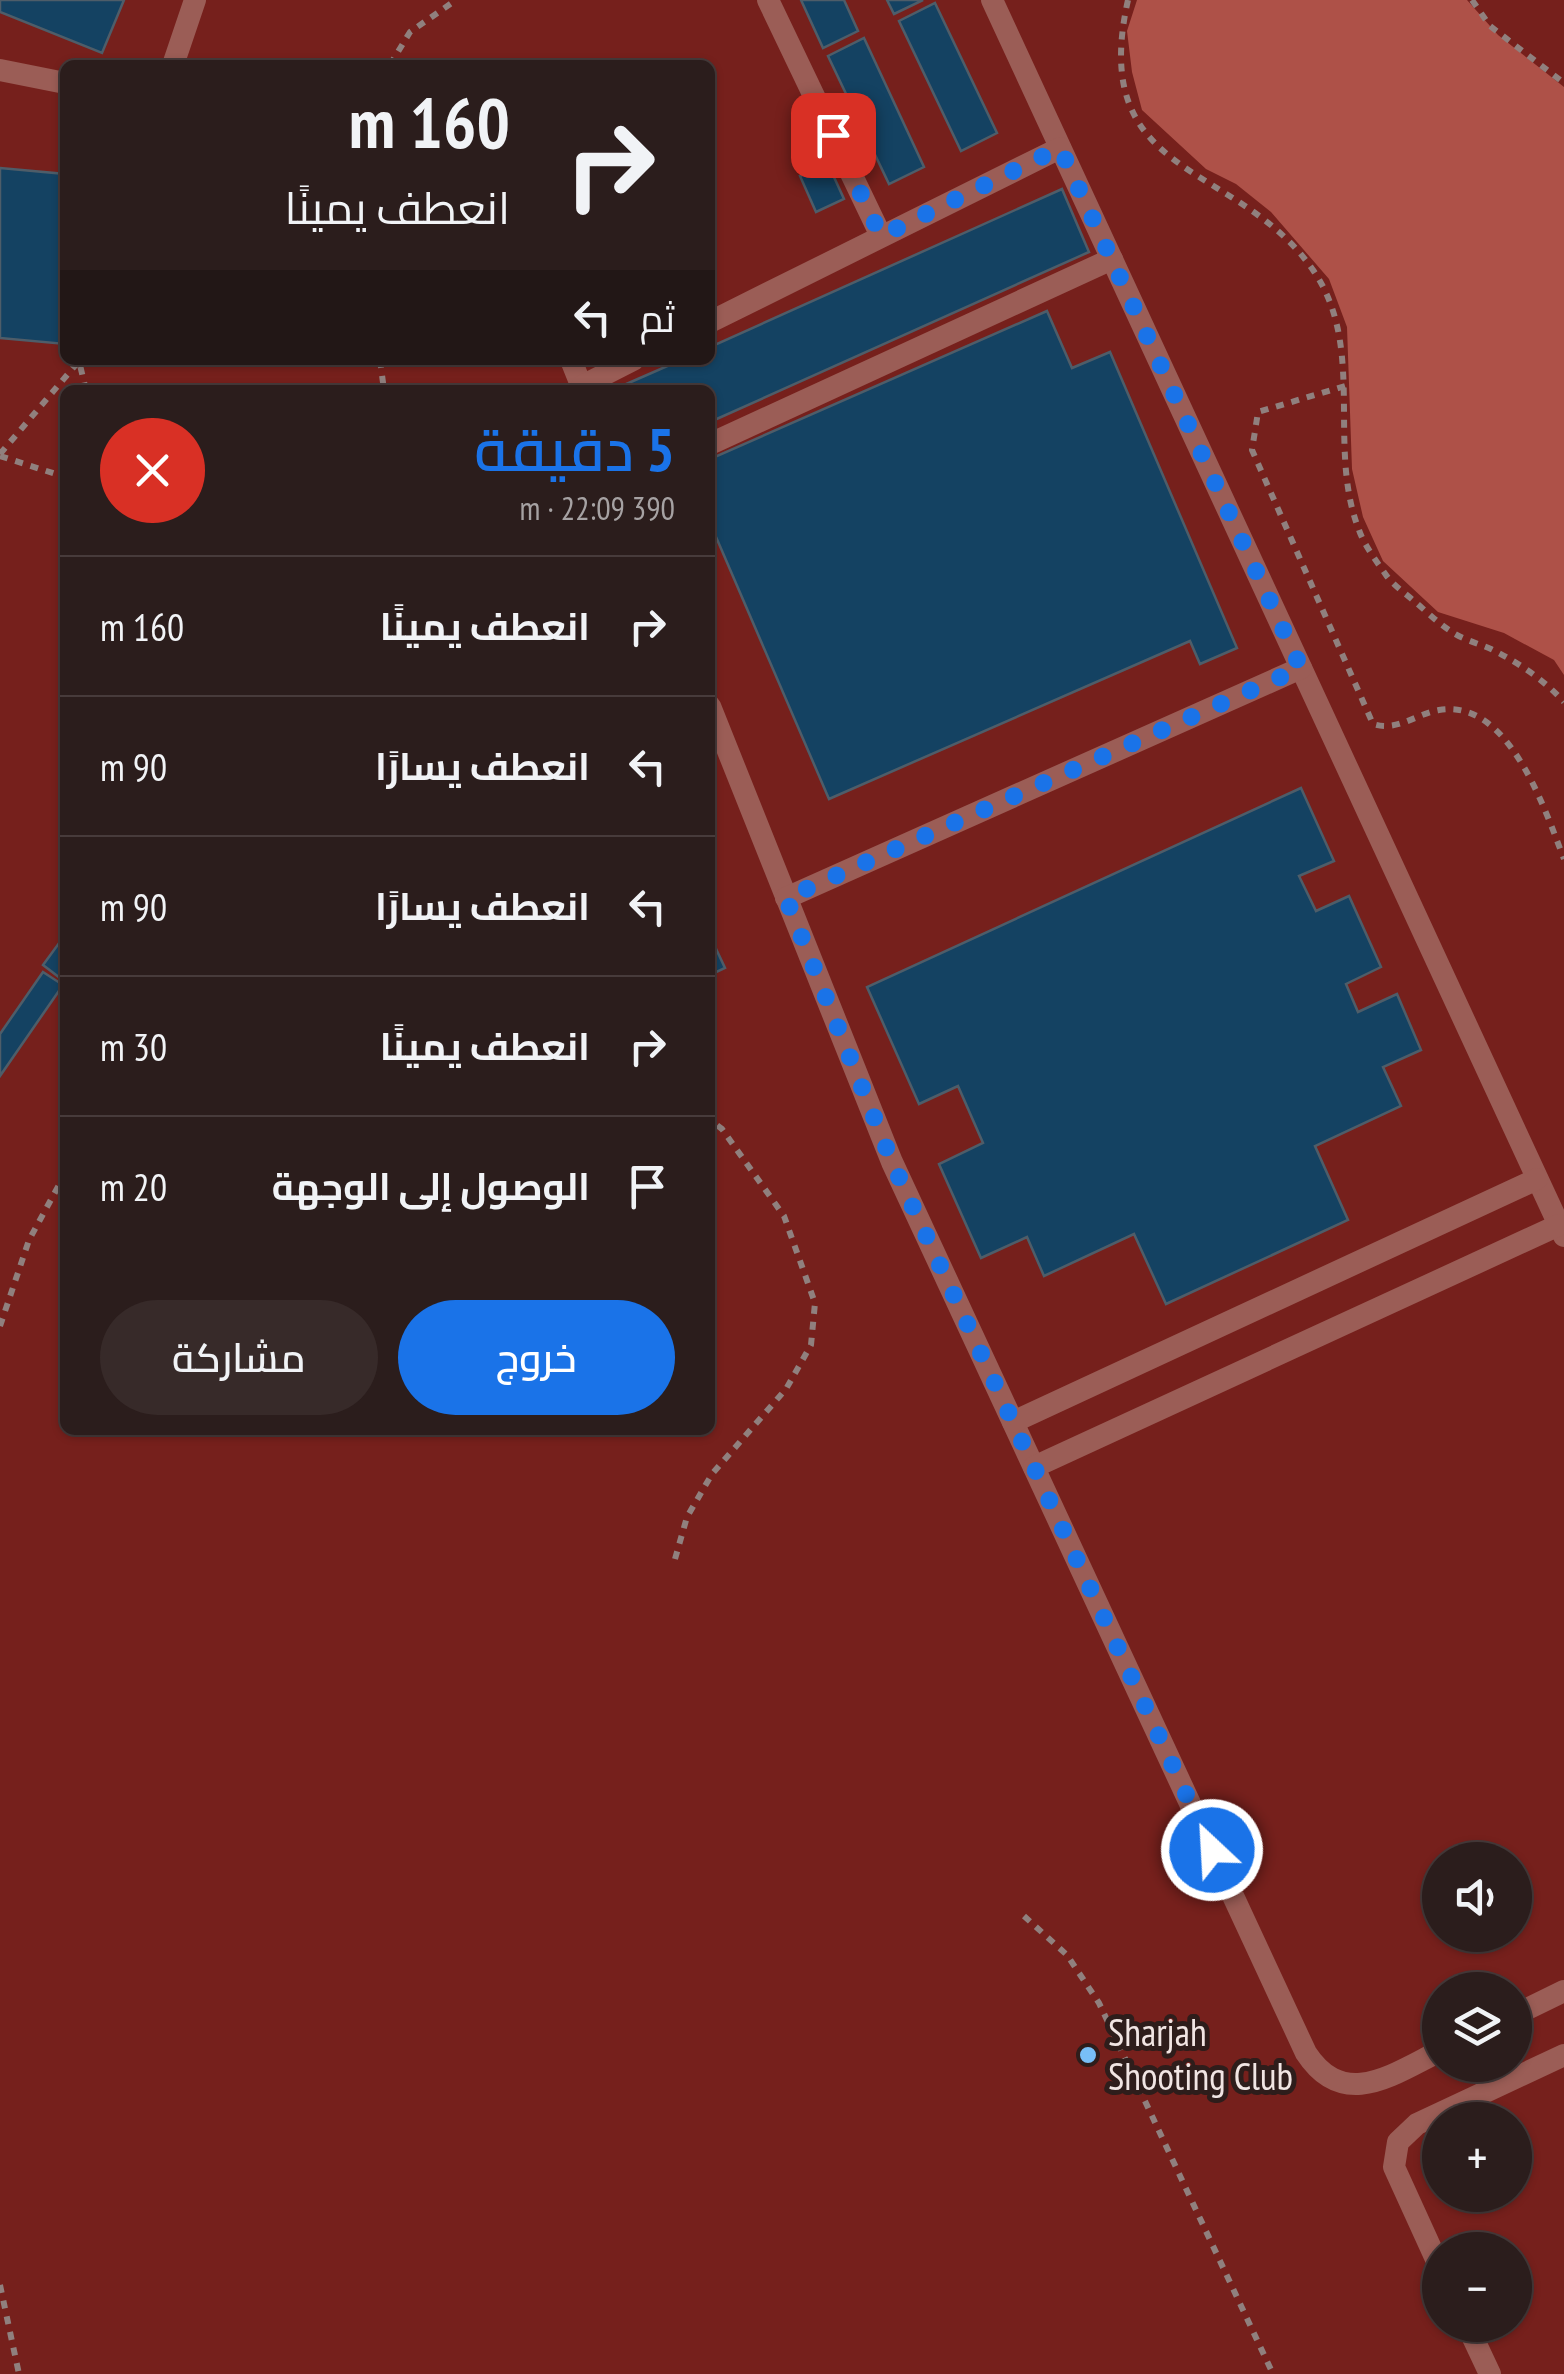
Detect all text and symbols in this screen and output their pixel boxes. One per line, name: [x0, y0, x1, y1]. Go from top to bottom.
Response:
text: 160 m: [349, 77, 510, 167]
pin: [791, 93, 876, 178]
icon: right: [545, 100, 675, 230]
icon: arrive: [806, 108, 861, 163]
text: انعطف يمينًا: [284, 178, 510, 236]
icon: left: [565, 290, 620, 345]
text: ثم: [640, 293, 675, 342]
text: 5 دقيقة: [474, 410, 675, 488]
button: close: [100, 418, 205, 523]
text: 390 m · 22:09: [520, 487, 675, 529]
icon: right: [620, 599, 675, 654]
text: انعطف يمينًا: [380, 601, 590, 650]
text: 160 m: [100, 602, 184, 651]
icon: left: [620, 739, 675, 794]
text: انعطف يسارًا: [375, 741, 590, 790]
text: 90 m: [100, 742, 167, 791]
icon: left: [620, 879, 675, 934]
text: انعطف يسارًا: [375, 881, 590, 930]
text: 90 m: [100, 882, 167, 931]
icon: right: [620, 1019, 675, 1074]
text: انعطف يمينًا: [380, 1021, 590, 1070]
text: 30 m: [100, 1022, 167, 1071]
icon: arrive: [620, 1159, 675, 1214]
text: الوصول إلى الوجهة: [272, 1161, 590, 1210]
text: 20 m: [100, 1162, 167, 1211]
button: مشاركة: [100, 1300, 378, 1415]
button: خروج: [398, 1300, 675, 1415]
position arrow: [1160, 1798, 1264, 1902]
map controls: [1422, 1842, 1532, 2342]
button: sound: [1422, 1842, 1532, 1952]
button: layers: [1422, 1972, 1532, 2082]
place label: Sharjah Shooting Club: [1108, 2007, 1293, 2100]
marker: Sharjah Shooting Club: [1077, 2044, 1099, 2066]
button: +: [1422, 2102, 1532, 2212]
button: −: [1422, 2232, 1532, 2342]

